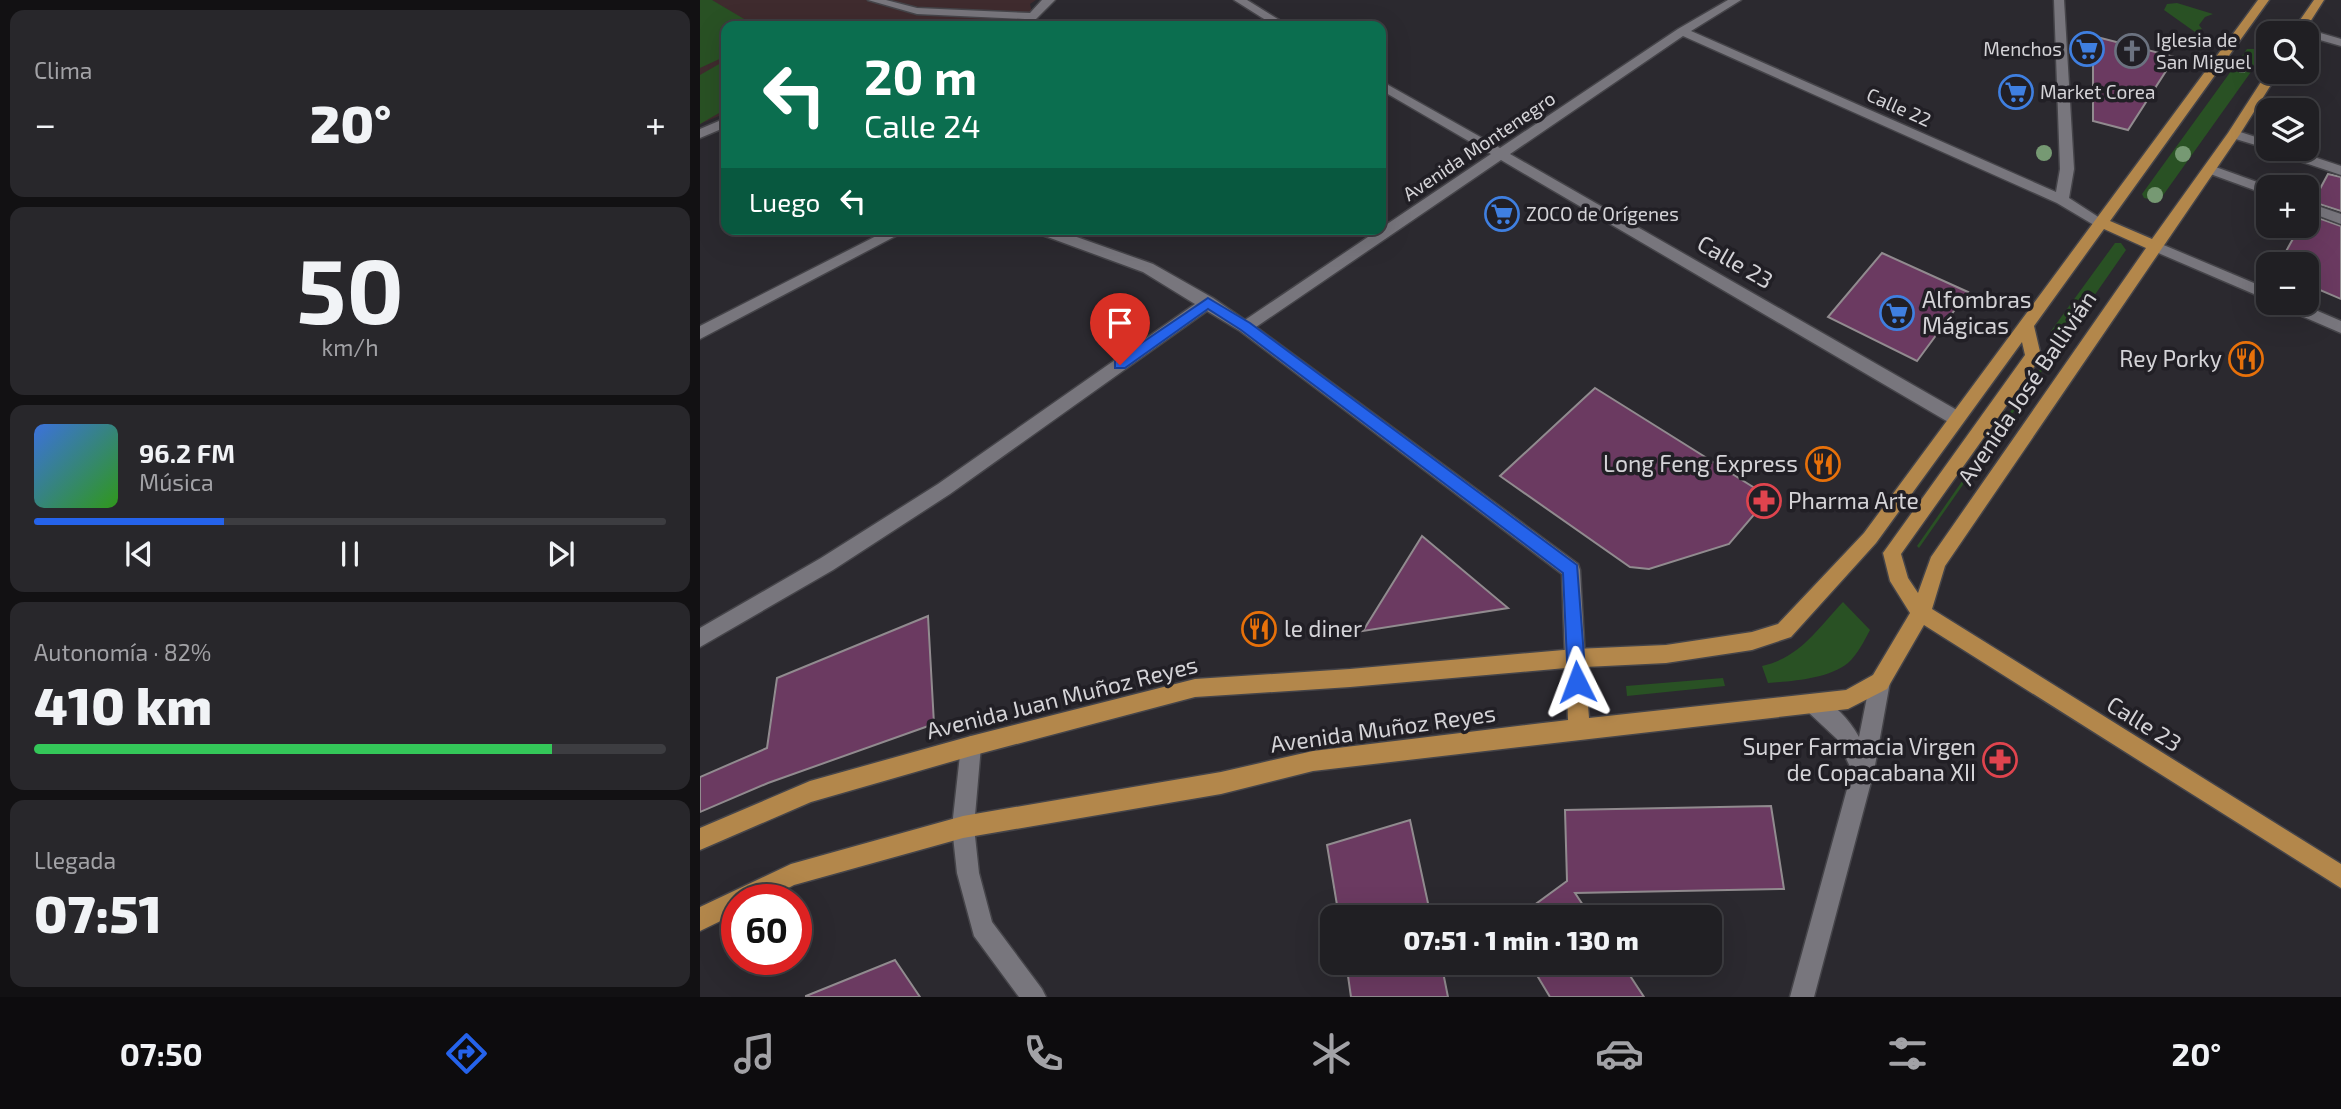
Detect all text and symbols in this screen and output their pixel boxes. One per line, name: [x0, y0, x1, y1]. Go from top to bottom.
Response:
map controls: [2256, 21, 2319, 315]
button: search: [2256, 21, 2319, 84]
place label: Iglesia de San Miguel: [2156, 28, 2251, 73]
supermarket icon: Menchos: [2068, 30, 2106, 68]
church icon: Iglesia de San Miguel: [2113, 32, 2151, 70]
place label: Menchos: [1983, 37, 2062, 60]
text: 20 m: [864, 46, 977, 105]
icon: left: [749, 49, 840, 140]
text: Clima: [34, 56, 92, 84]
supermarket icon: Market Corea: [1997, 73, 2035, 111]
place label: Market Corea: [2040, 80, 2155, 103]
street label: Calle 22: [1863, 82, 1935, 131]
street label: Avenida Montenegro: [1398, 86, 1559, 205]
text: 20°: [310, 91, 391, 153]
button: layers: [2256, 98, 2319, 161]
text: −: [34, 100, 56, 146]
text: +: [645, 100, 666, 146]
text: Calle 24: [864, 106, 981, 144]
button: +: [2256, 175, 2319, 238]
icon: left: [834, 182, 872, 220]
text: Luego: [749, 186, 820, 217]
supermarket icon: ZOCO de Orígenes: [1483, 195, 1521, 233]
place label: ZOCO de Orígenes: [1526, 202, 1679, 225]
street label: Calle 23: [1693, 228, 1778, 294]
text: 50: [296, 233, 404, 342]
button: −: [2256, 252, 2319, 315]
place label: Alfombras Mágicas: [1922, 285, 2031, 339]
street label: Avenida José Ballivián: [1951, 285, 2102, 490]
pin: [1090, 293, 1150, 365]
supermarket icon: Alfombras Mágicas: [1878, 294, 1916, 332]
icon: arrive: [1101, 304, 1139, 342]
text: km/h: [321, 333, 379, 361]
restaurant icon: Rey Porky: [2227, 340, 2265, 378]
place label: Rey Porky: [2119, 344, 2222, 372]
text: 96.2 FM: [139, 437, 235, 468]
restaurant icon: Long Feng Express: [1804, 445, 1842, 483]
place label: Long Feng Express: [1603, 449, 1798, 477]
text: Música: [139, 468, 214, 496]
pharmacy icon: Pharma Arte: [1745, 482, 1783, 520]
place label: Pharma Arte: [1788, 486, 1919, 514]
icon: previous: [120, 535, 158, 573]
icon: pause: [331, 535, 369, 573]
icon: next: [542, 535, 580, 573]
restaurant icon: le diner: [1240, 610, 1278, 648]
place label: le diner: [1284, 614, 1362, 642]
text: Autonomía · 82%: [34, 638, 211, 666]
position arrow: [1540, 645, 1614, 719]
street label: Avenida Juan Muñoz Reyes: [923, 650, 1200, 744]
text: 410 km: [34, 673, 212, 735]
street label: Calle 23: [2102, 689, 2187, 757]
street label: Avenida Muñoz Reyes: [1268, 698, 1497, 758]
place label: Super Farmacia Virgen de Copacabana XII: [1742, 732, 1976, 786]
pharmacy icon: Super Farmacia Virgen de Copacabana XII: [1981, 741, 2019, 779]
text: Llegada: [34, 846, 116, 874]
text: 07:51: [34, 881, 162, 943]
speed limit sign: 60: [721, 884, 812, 975]
text: 07:51 · 1 min · 130 m: [1403, 924, 1639, 955]
icon: directions: [442, 1029, 491, 1078]
icon: music: [730, 1029, 779, 1078]
icon: phone: [1019, 1029, 1068, 1078]
icon: climate: [1307, 1029, 1356, 1078]
icon: car: [1595, 1029, 1644, 1078]
icon: filters: [1883, 1029, 1932, 1078]
text: 07:50: [120, 1034, 203, 1072]
text: 20°: [2172, 1034, 2221, 1072]

